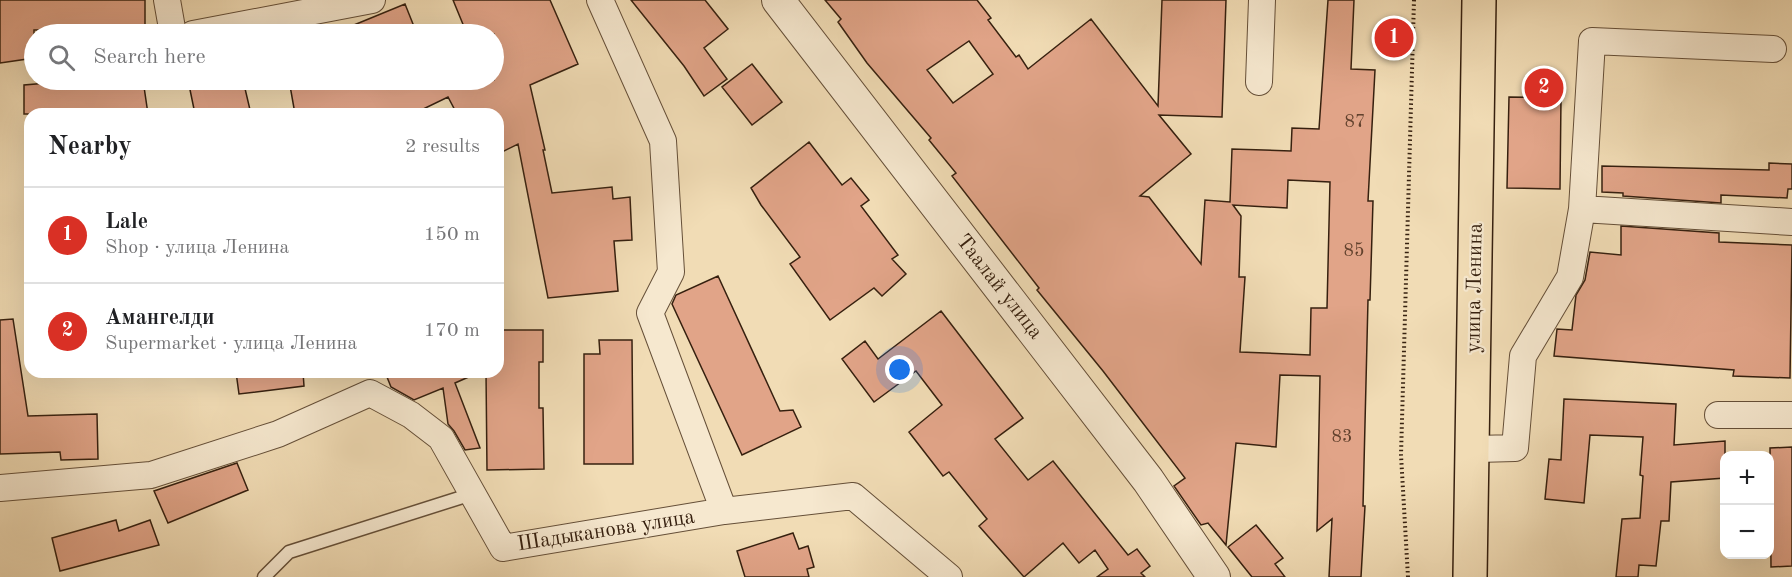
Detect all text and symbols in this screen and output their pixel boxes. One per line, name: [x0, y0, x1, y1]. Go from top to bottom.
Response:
pin: 1: [1374, 15, 1414, 60]
search box: [24, 24, 504, 90]
icon: search: [45, 41, 78, 74]
text: Search here: [93, 46, 206, 68]
pin: 2: [1524, 66, 1564, 110]
house number: 87: [1345, 113, 1365, 131]
text: Nearby: [48, 134, 132, 160]
text: 2 results: [405, 137, 480, 157]
text: Lale: [105, 211, 148, 233]
street label: улица Ленина: [1463, 223, 1487, 353]
text: 1: [62, 225, 73, 245]
text: 150 m: [424, 225, 480, 245]
street label: Таалай улица: [952, 231, 1046, 343]
text: Shop · улица Ленина: [105, 238, 289, 258]
house number: 85: [1344, 242, 1364, 260]
text: Амангелди: [105, 307, 215, 329]
text: 2: [62, 321, 73, 341]
text: 170 m: [424, 321, 480, 341]
text: Supermarket · улица Ленина: [105, 334, 357, 354]
your location: [885, 355, 914, 384]
house number: 83: [1332, 428, 1352, 446]
map controls: [1720, 451, 1774, 559]
button: +: [1720, 451, 1774, 505]
button: −: [1720, 505, 1774, 559]
street label: Шадыканова улица: [516, 507, 696, 555]

